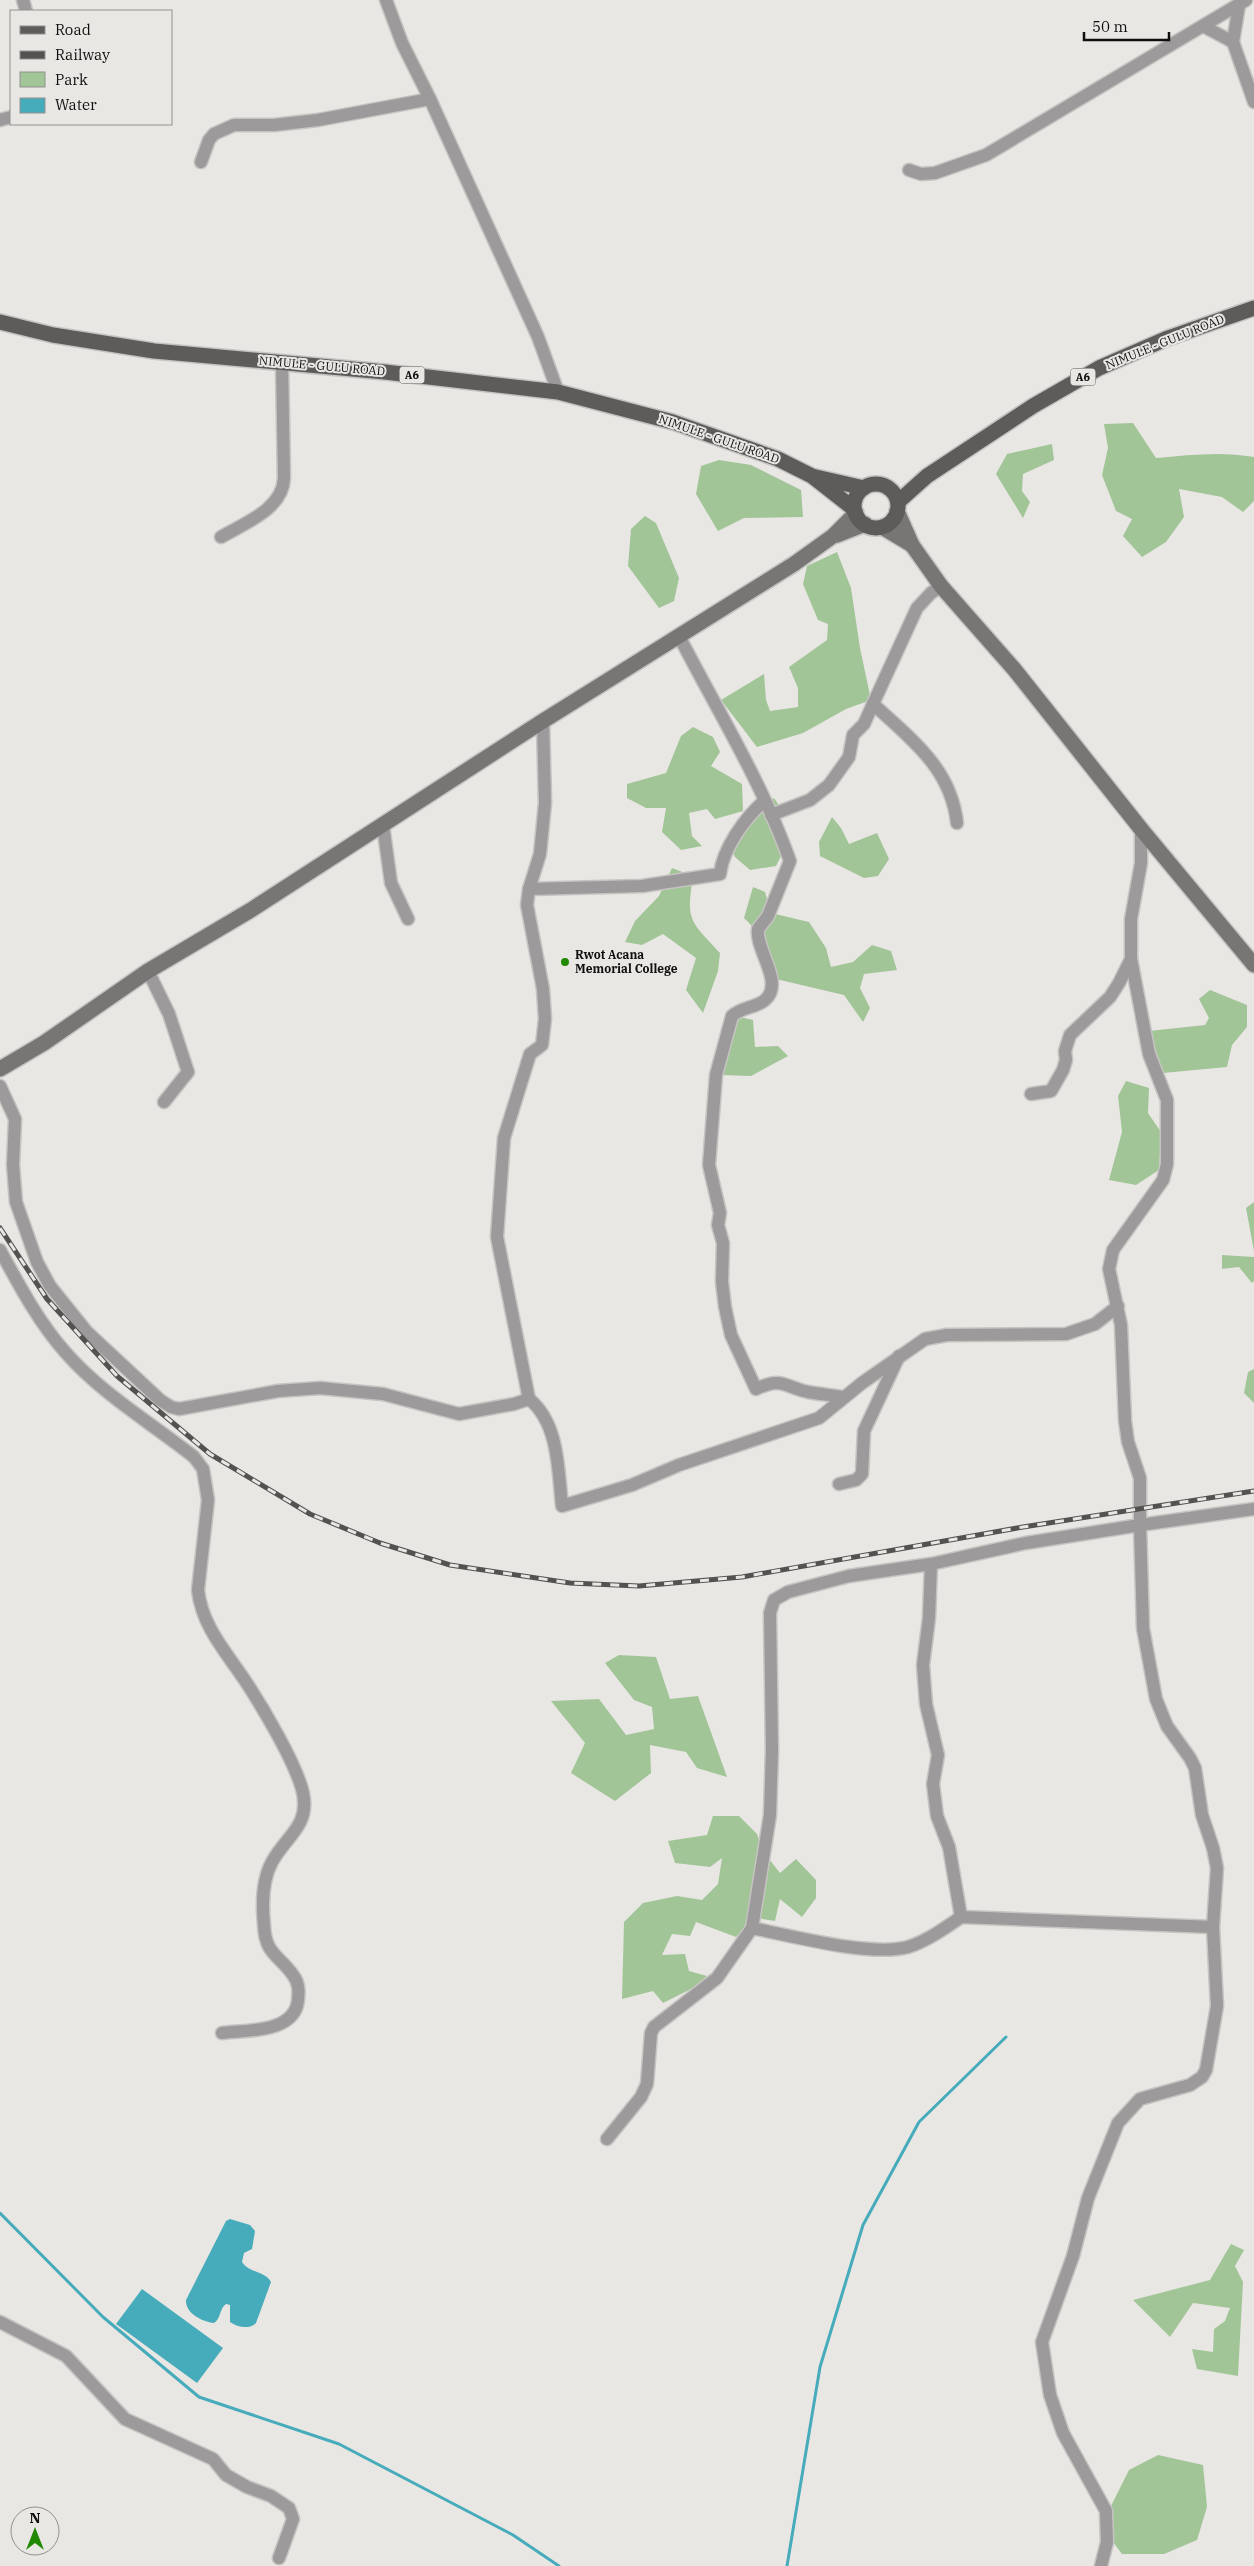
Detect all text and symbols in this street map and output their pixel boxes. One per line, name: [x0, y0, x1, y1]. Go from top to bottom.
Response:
legend: [10, 10, 172, 125]
scale bar: [1084, 10, 1169, 42]
text: 50 m: [1092, 17, 1128, 36]
text: Road: [55, 20, 91, 39]
text: Railway: [55, 45, 110, 64]
text: Park: [55, 70, 88, 89]
text: Water: [55, 95, 97, 114]
street label: NIMULE - GULU ROAD: [1103, 311, 1226, 372]
street label: NIMULE - GULU ROAD: [258, 353, 386, 378]
road number: A6: [400, 366, 424, 384]
road number: A6: [1070, 368, 1096, 386]
street label: NIMULE - GULU ROAD: [657, 411, 781, 466]
place label: Rwot Acana Memorial College: [575, 947, 678, 976]
marker: Rwot Acana Memorial College: [559, 956, 571, 968]
north arrow: [10, 2506, 60, 2556]
text: N: [29, 2509, 41, 2527]

